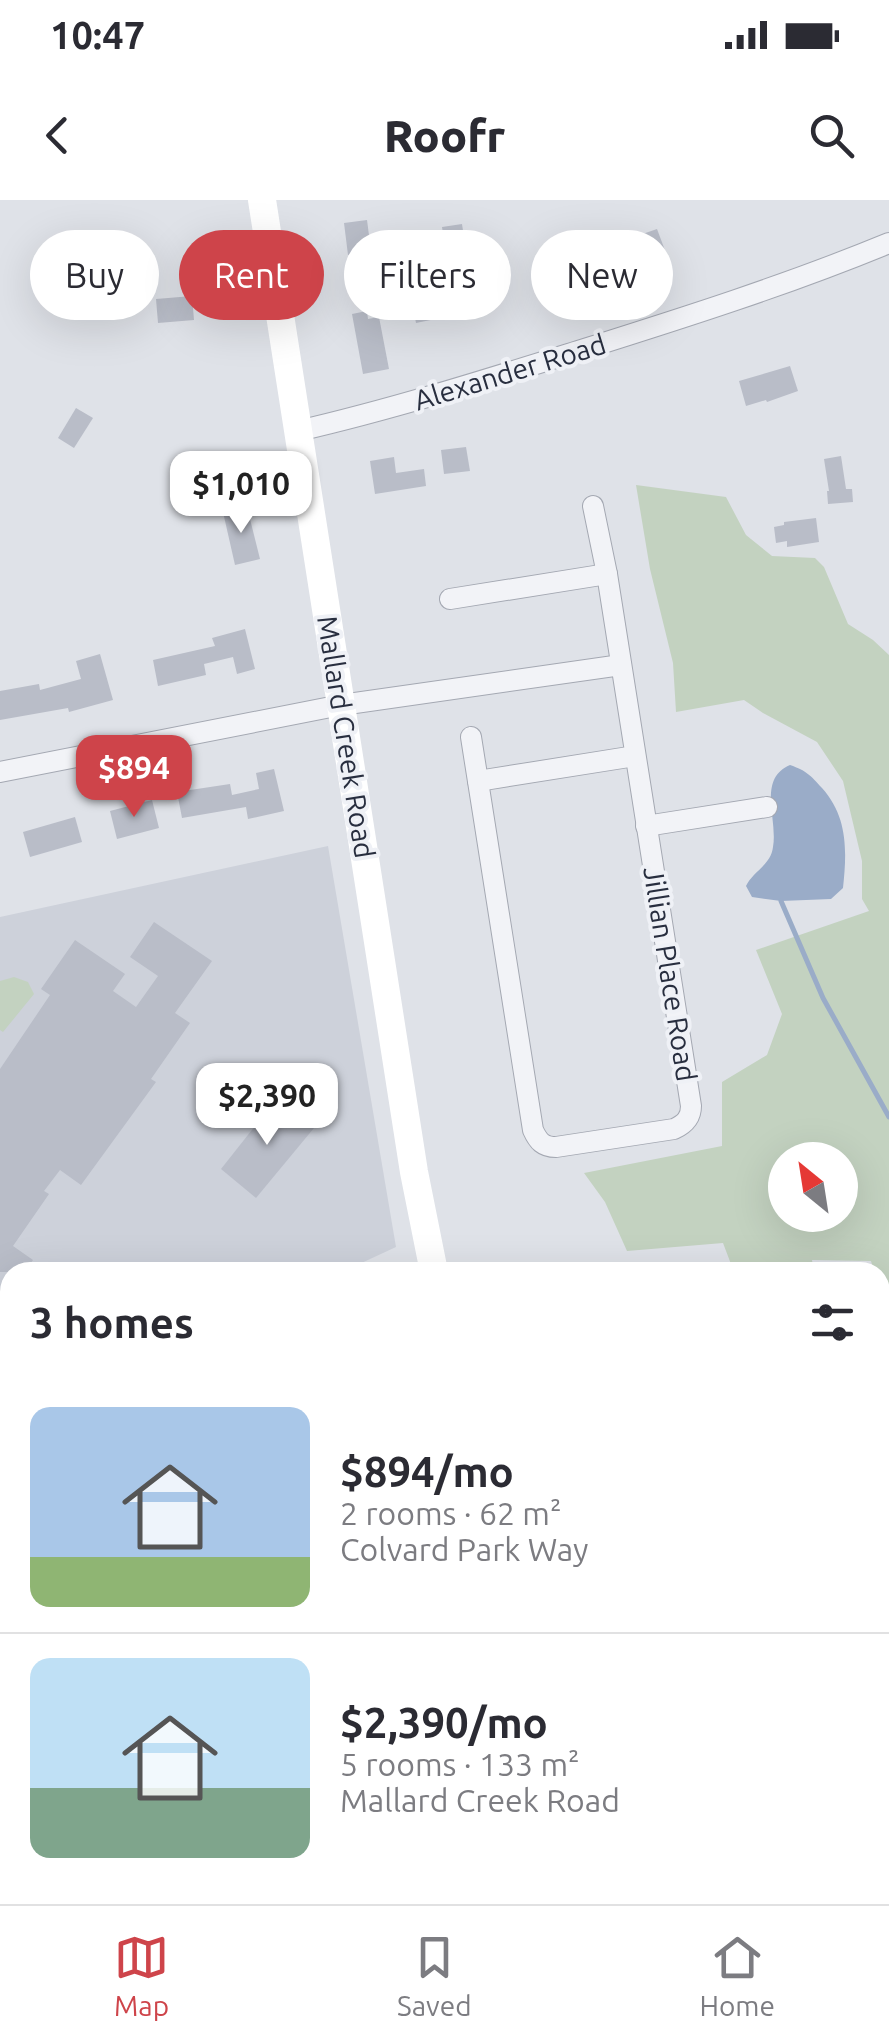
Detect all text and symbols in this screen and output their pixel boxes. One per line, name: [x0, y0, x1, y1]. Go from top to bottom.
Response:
text: 10:47: [50, 14, 145, 56]
icon: back: [30, 108, 85, 163]
icon: search: [804, 108, 859, 163]
text: Roofr: [384, 110, 505, 161]
chip: Buy: [30, 230, 159, 320]
chip: Rent: [179, 230, 324, 320]
chip: Filters: [344, 230, 511, 320]
chip: New: [531, 230, 673, 320]
street label: Alexander Road: [410, 328, 609, 415]
pin: $1,010: [160, 451, 322, 536]
text: $1,010: [192, 465, 290, 501]
street label: Mallard Creek Road: [312, 614, 381, 860]
pin: $894: [75, 735, 193, 820]
text: $894: [98, 749, 170, 785]
street label: Jillian Place Road: [638, 864, 703, 1083]
pin: $2,390: [186, 1063, 348, 1148]
text: $2,390: [218, 1077, 316, 1113]
north arrow: [768, 1142, 858, 1232]
map controls: [768, 1142, 858, 1232]
icon: filters: [805, 1295, 860, 1350]
text: 3 homes: [30, 1299, 194, 1346]
icon: home: [110, 1447, 230, 1567]
text: $894/mo: [340, 1448, 514, 1495]
text: 2 rooms · 62 m²: [340, 1495, 561, 1531]
text: Colvard Park Way: [340, 1531, 589, 1567]
icon: home: [110, 1698, 230, 1818]
text: $2,390/mo: [340, 1699, 548, 1746]
text: 5 rooms · 133 m²: [340, 1746, 580, 1782]
text: Mallard Creek Road: [340, 1782, 620, 1818]
tab: Map: [114, 1930, 169, 2021]
tab: Saved: [397, 1930, 472, 2021]
tab: Home: [699, 1930, 775, 2021]

